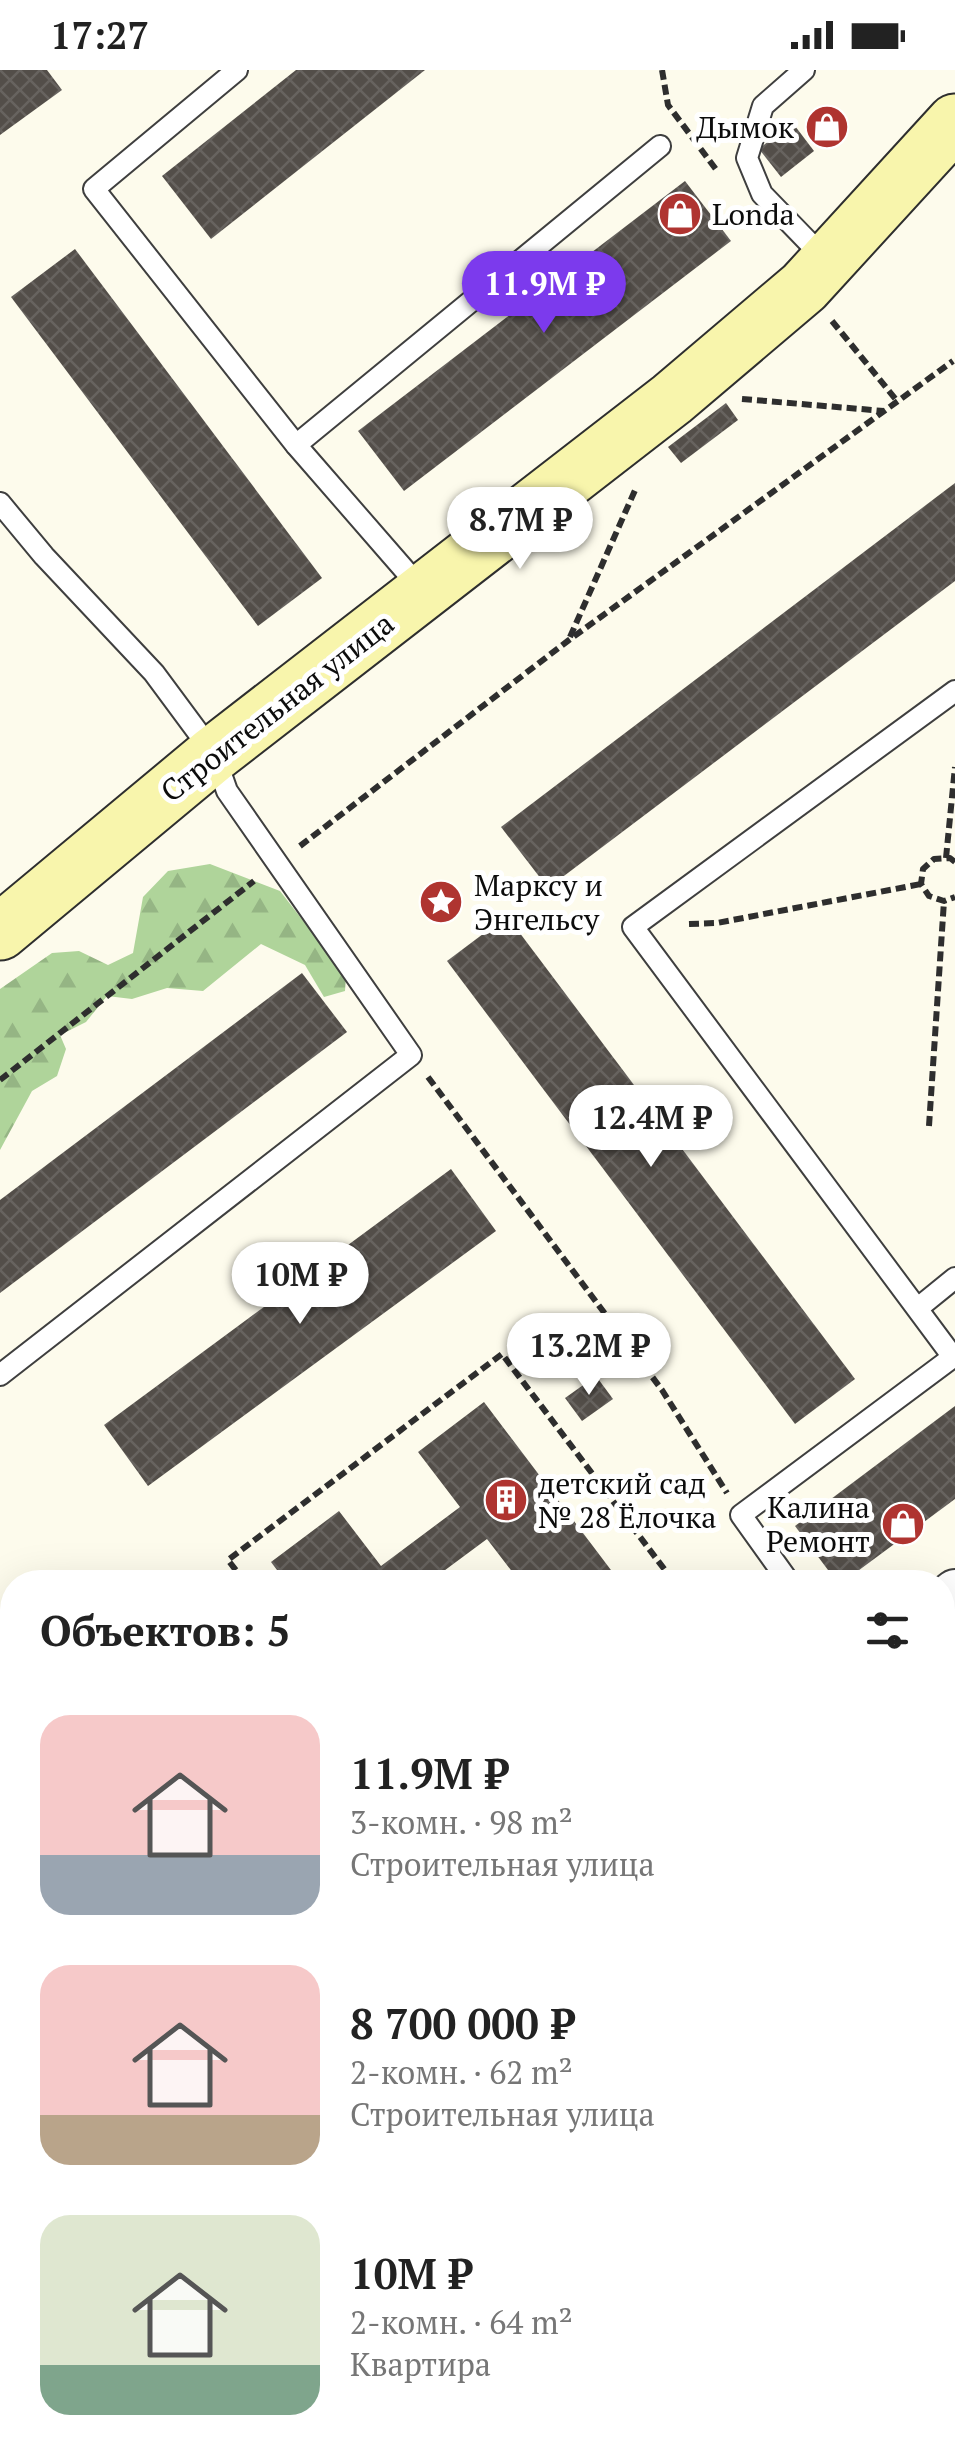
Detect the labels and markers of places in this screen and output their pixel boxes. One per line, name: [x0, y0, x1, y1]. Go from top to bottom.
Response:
shop icon: Дымок: [804, 104, 850, 150]
place label: Дымок: [696, 107, 795, 147]
shop icon: Londa: [657, 191, 703, 237]
place label: Londa: [712, 194, 795, 234]
pin: 11.9M ₽: [452, 251, 636, 336]
pin: 8.7M ₽: [439, 487, 601, 572]
place label: Марксу и Энгельсу: [474, 865, 603, 939]
place icon: Марксу и Энгельсу: [418, 879, 464, 925]
pin: 12.4M ₽: [559, 1085, 743, 1170]
pin: 10M ₽: [230, 1242, 370, 1327]
pin: 13.2M ₽: [497, 1313, 681, 1398]
place label: детский сад № 28 Ёлочка: [538, 1463, 716, 1537]
building icon: детский сад № 28 Ёлочка: [483, 1477, 529, 1523]
place label: Калина Ремонт: [766, 1487, 870, 1561]
shop icon: Калина Ремонт: [880, 1501, 926, 1547]

